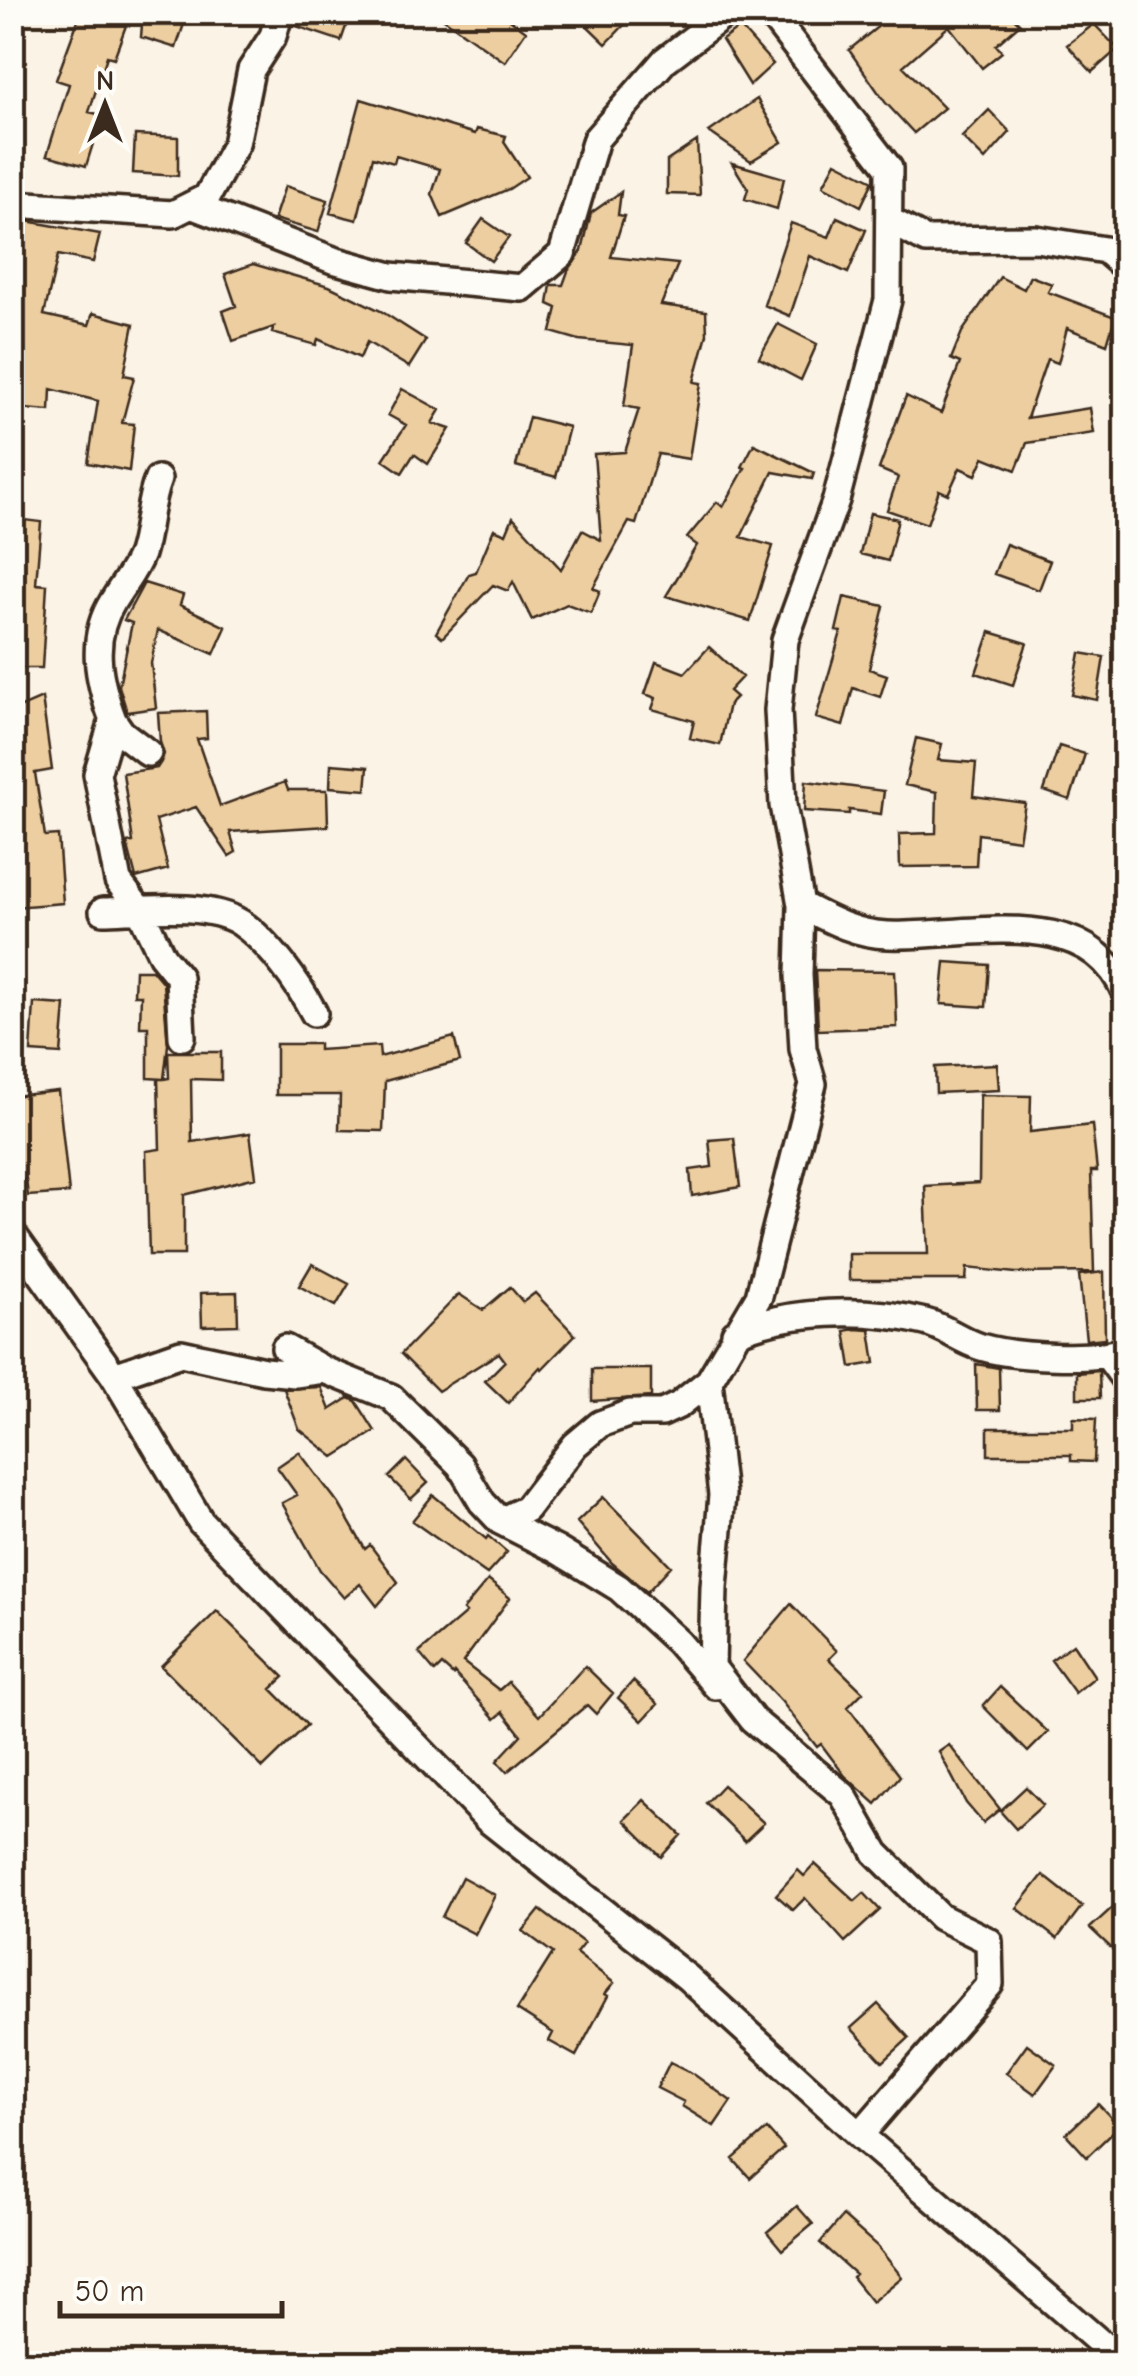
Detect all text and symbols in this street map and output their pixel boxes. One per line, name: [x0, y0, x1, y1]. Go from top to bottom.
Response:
north arrow: [55, 55, 155, 155]
text: N: [96, 65, 114, 97]
scale bar: [60, 2256, 282, 2318]
text: 50 m: [75, 2274, 144, 2309]

